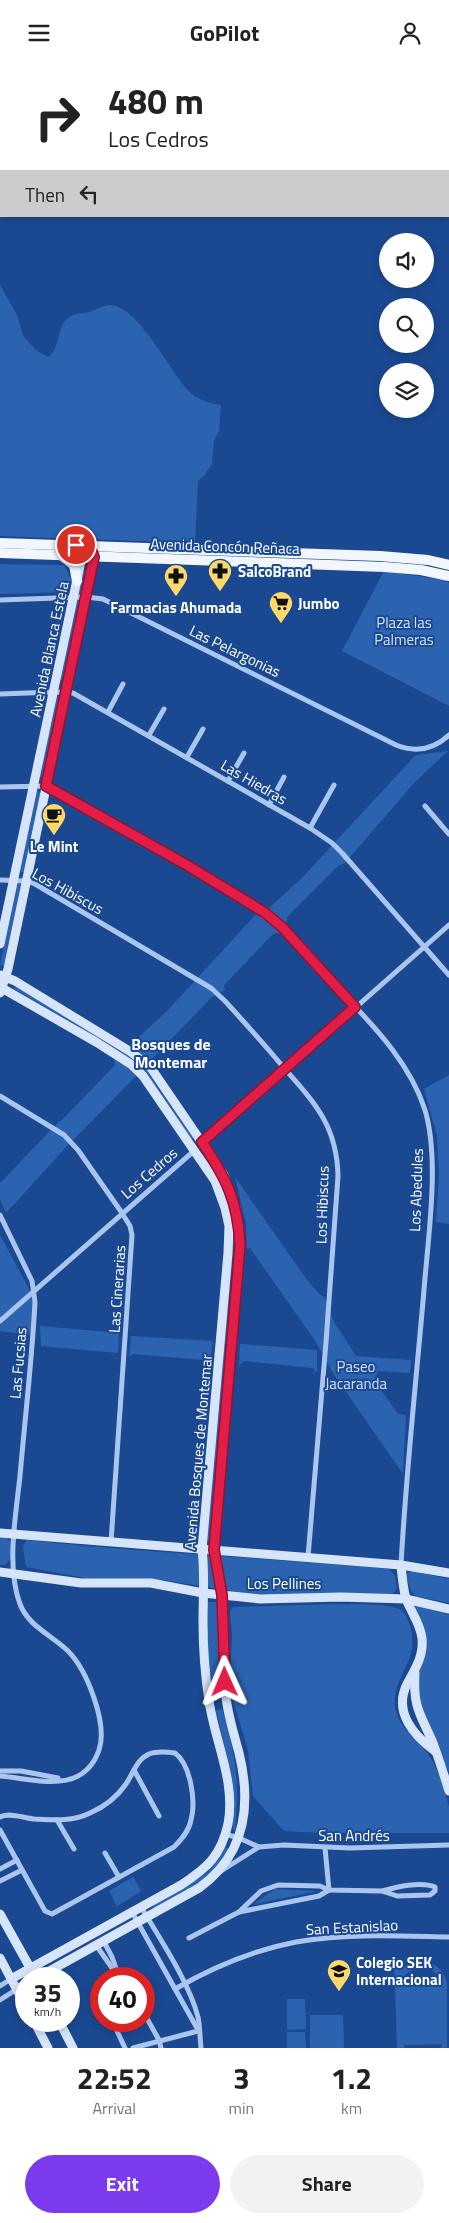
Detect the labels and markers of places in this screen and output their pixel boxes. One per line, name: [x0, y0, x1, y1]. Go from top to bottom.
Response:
pin: [55, 524, 97, 566]
pharmacy icon: SalcoBrand: [207, 558, 233, 592]
place label: SalcoBrand: [238, 560, 311, 583]
pharmacy icon: Farmacias Ahumada: [163, 563, 189, 597]
supermarket icon: Jumbo: [268, 590, 294, 624]
place label: Jumbo: [298, 592, 340, 615]
place label: Farmacias Ahumada: [110, 596, 242, 619]
cafe icon: Le Mint: [41, 802, 67, 836]
place label: Le Mint: [30, 835, 79, 858]
place label: Colegio SEK Internacional: [356, 1951, 442, 1991]
school or university icon: Colegio SEK Internacional: [326, 1958, 352, 1992]

